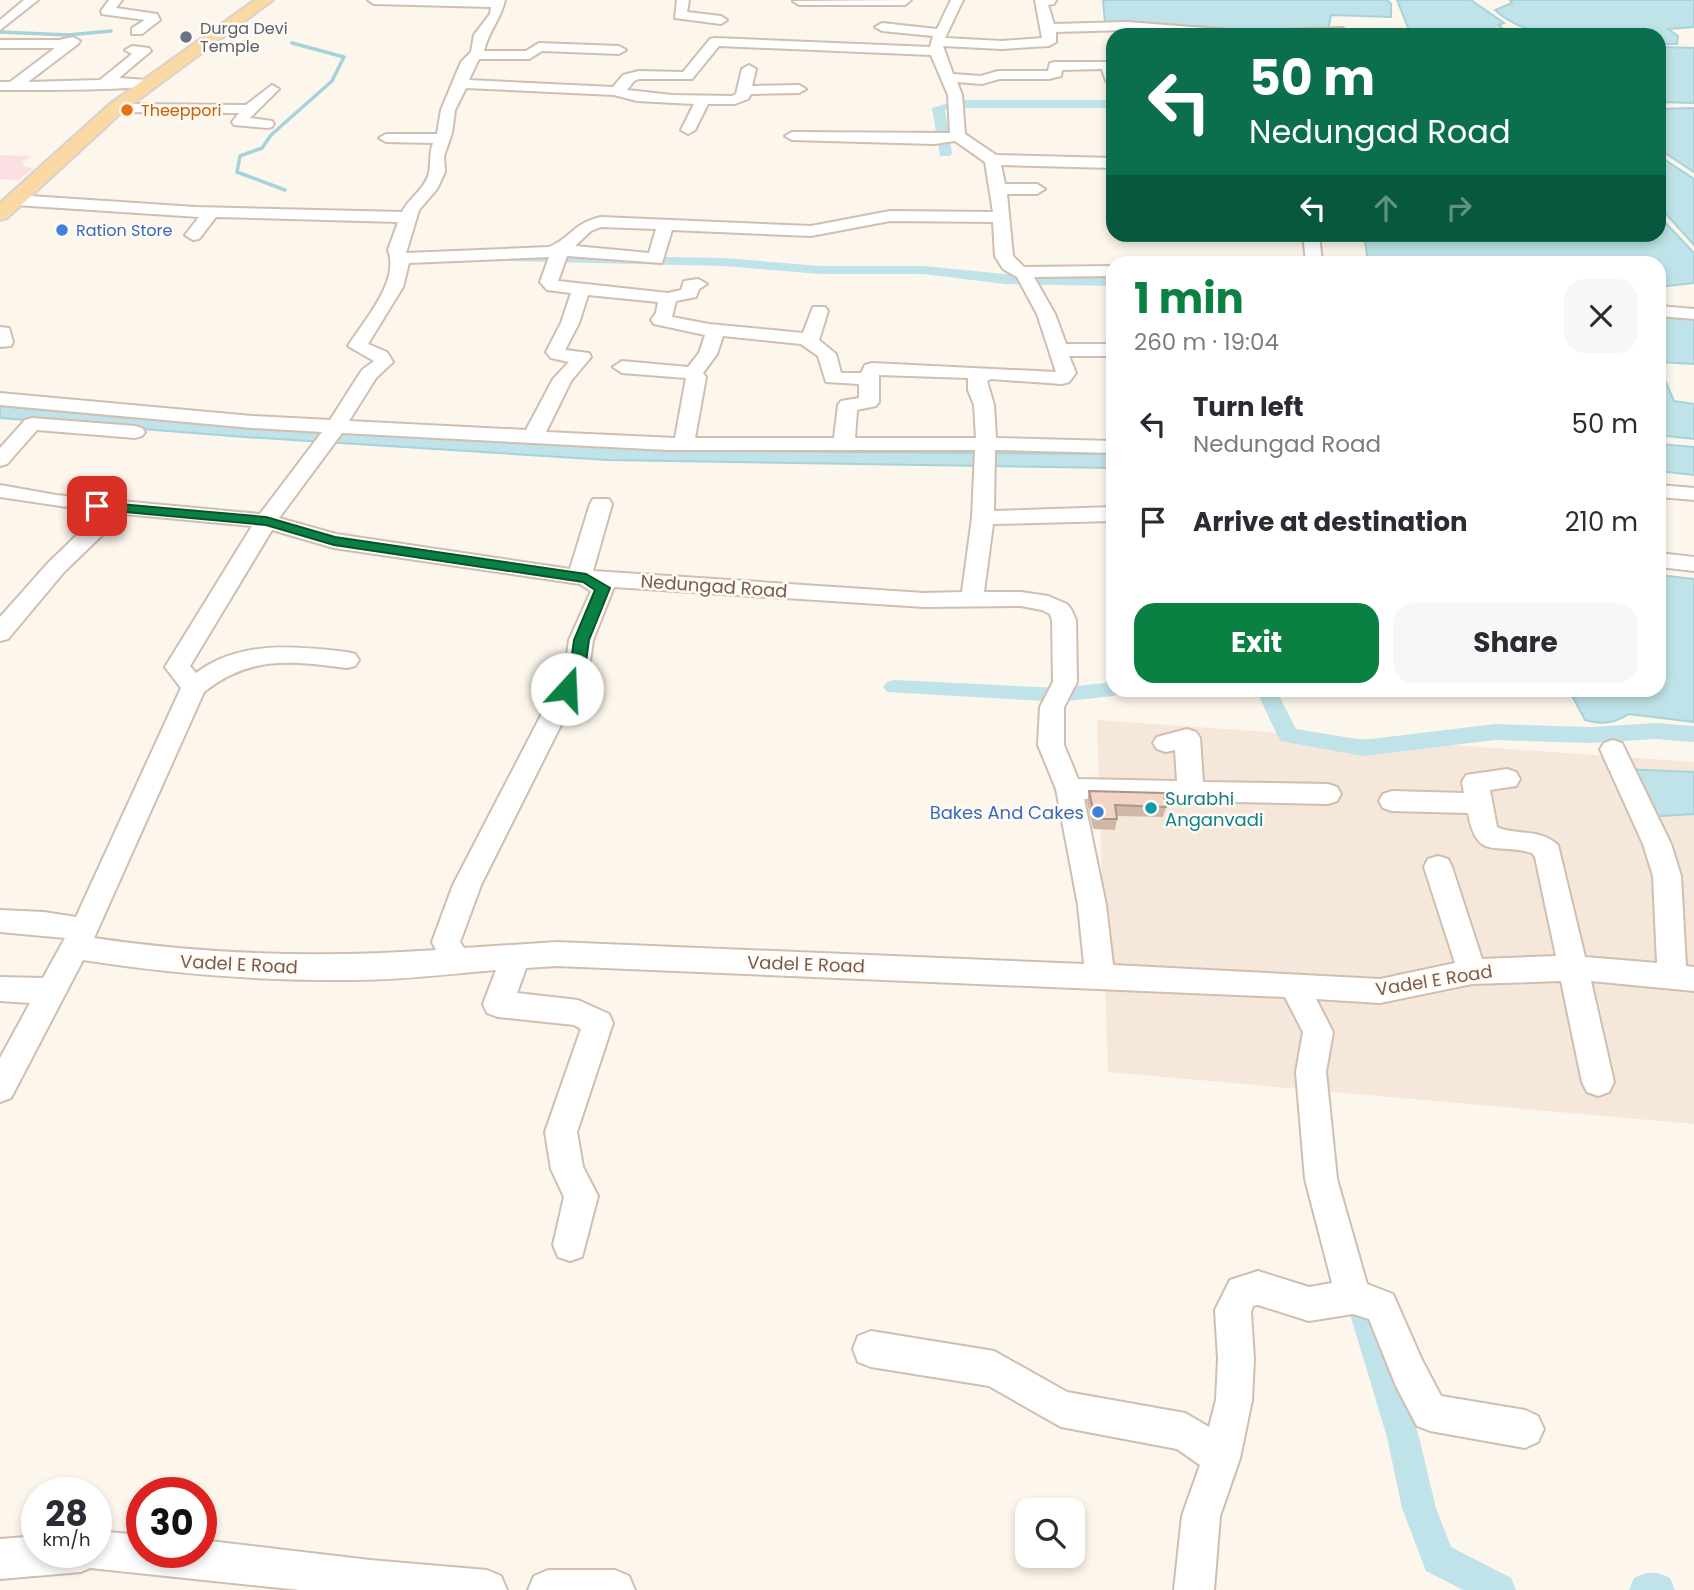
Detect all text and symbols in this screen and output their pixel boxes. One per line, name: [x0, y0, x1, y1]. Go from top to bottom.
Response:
place label: Durga Devi Temple: [200, 17, 288, 58]
marker: Durga Devi Temple: [178, 29, 194, 45]
text: 50 m: [1249, 44, 1375, 112]
icon: left: [1134, 56, 1225, 147]
place label: Theeppori: [141, 99, 222, 122]
marker: Theeppori: [119, 102, 135, 118]
text: Nedungad Road: [1249, 109, 1511, 154]
icon: left: [1294, 189, 1332, 227]
icon: ahead: [1367, 189, 1405, 227]
icon: right: [1440, 189, 1478, 227]
place label: Ration Store: [76, 219, 172, 242]
marker: Ration Store: [54, 222, 70, 238]
text: 1 min: [1134, 269, 1244, 328]
button: close: [1564, 279, 1638, 353]
text: 260 m · 19:04: [1134, 326, 1279, 358]
text: Turn left: [1193, 389, 1304, 425]
icon: left: [1134, 405, 1172, 443]
text: 50 m: [1572, 406, 1638, 442]
text: Nedungad Road: [1193, 428, 1381, 460]
pin: [67, 476, 127, 536]
icon: arrive: [78, 487, 116, 525]
icon: arrive: [1134, 503, 1172, 541]
text: Arrive at destination: [1193, 504, 1468, 540]
text: 210 m: [1565, 504, 1638, 540]
street label: Nedungad Road: [640, 568, 788, 604]
button: Exit: [1134, 603, 1379, 683]
button: Share: [1393, 603, 1638, 683]
position arrow: [530, 652, 604, 726]
place label: Surabhi Anganvadi: [1165, 786, 1263, 832]
place label: Bakes And Cakes: [930, 800, 1084, 825]
marker: Surabhi Anganvadi: [1143, 800, 1159, 816]
marker: Bakes And Cakes: [1090, 804, 1106, 820]
street label: Vadel E Road: [180, 948, 298, 980]
street label: Vadel E Road: [747, 949, 865, 979]
street label: Vadel E Road: [1374, 958, 1494, 1002]
speed limit sign: 30: [126, 1477, 217, 1568]
text: 28: [45, 1489, 88, 1538]
map controls: [1015, 1498, 1085, 1568]
button: search: [1015, 1498, 1085, 1568]
text: km/h: [43, 1527, 90, 1552]

